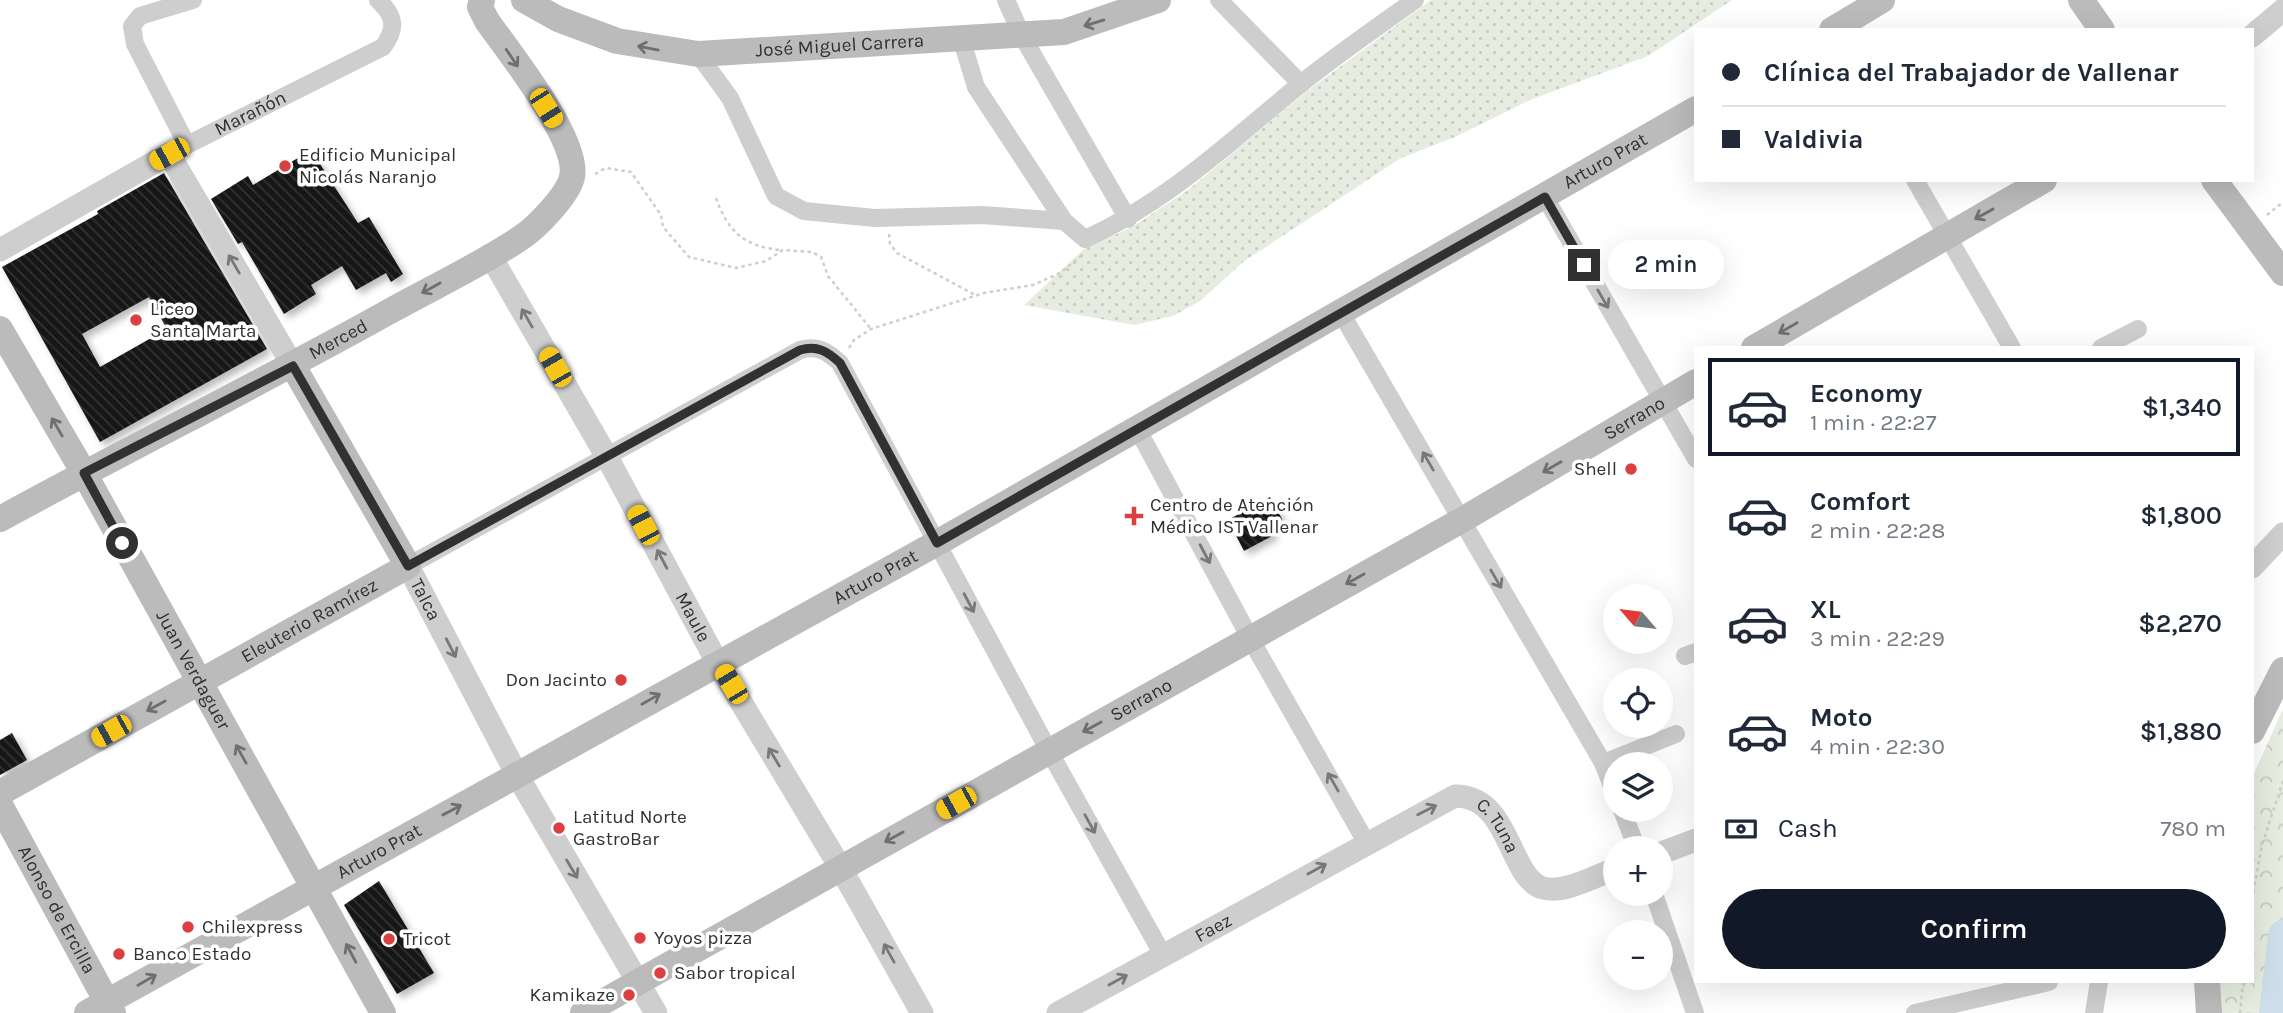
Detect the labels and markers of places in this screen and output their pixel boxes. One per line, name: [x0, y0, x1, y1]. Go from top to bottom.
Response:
place label: Edificio Municipal Nicolás Naranjo: [299, 144, 456, 188]
marker: Edificio Municipal Nicolás Naranjo: [277, 158, 293, 174]
place label: Liceo Santa Marta: [150, 298, 257, 342]
marker: Liceo Santa Marta: [128, 312, 144, 328]
place label: Shell: [1574, 458, 1617, 480]
marker: Shell: [1623, 461, 1639, 477]
place label: Centro de Atención Médico IST Vallenar: [1150, 494, 1318, 538]
marker: Centro de Atención Médico IST Vallenar: [1124, 506, 1144, 526]
place label: Don Jacinto: [506, 669, 607, 691]
marker: Don Jacinto: [613, 672, 629, 688]
place label: Latitud Norte GastroBar: [573, 806, 687, 850]
marker: Latitud Norte GastroBar: [551, 820, 567, 836]
place label: Chilexpress: [202, 916, 303, 938]
marker: Chilexpress: [180, 919, 196, 935]
place label: Yoyos pizza: [654, 927, 753, 949]
place label: Tricot: [403, 928, 451, 950]
marker: Yoyos pizza: [632, 930, 648, 946]
marker: Tricot: [381, 931, 397, 947]
place label: Banco Estado: [133, 943, 251, 965]
marker: Banco Estado: [111, 946, 127, 962]
place label: Sabor tropical: [674, 962, 796, 984]
marker: Sabor tropical: [652, 965, 668, 981]
place label: Kamikaze: [530, 984, 615, 1006]
marker: Kamikaze: [621, 987, 637, 1003]

